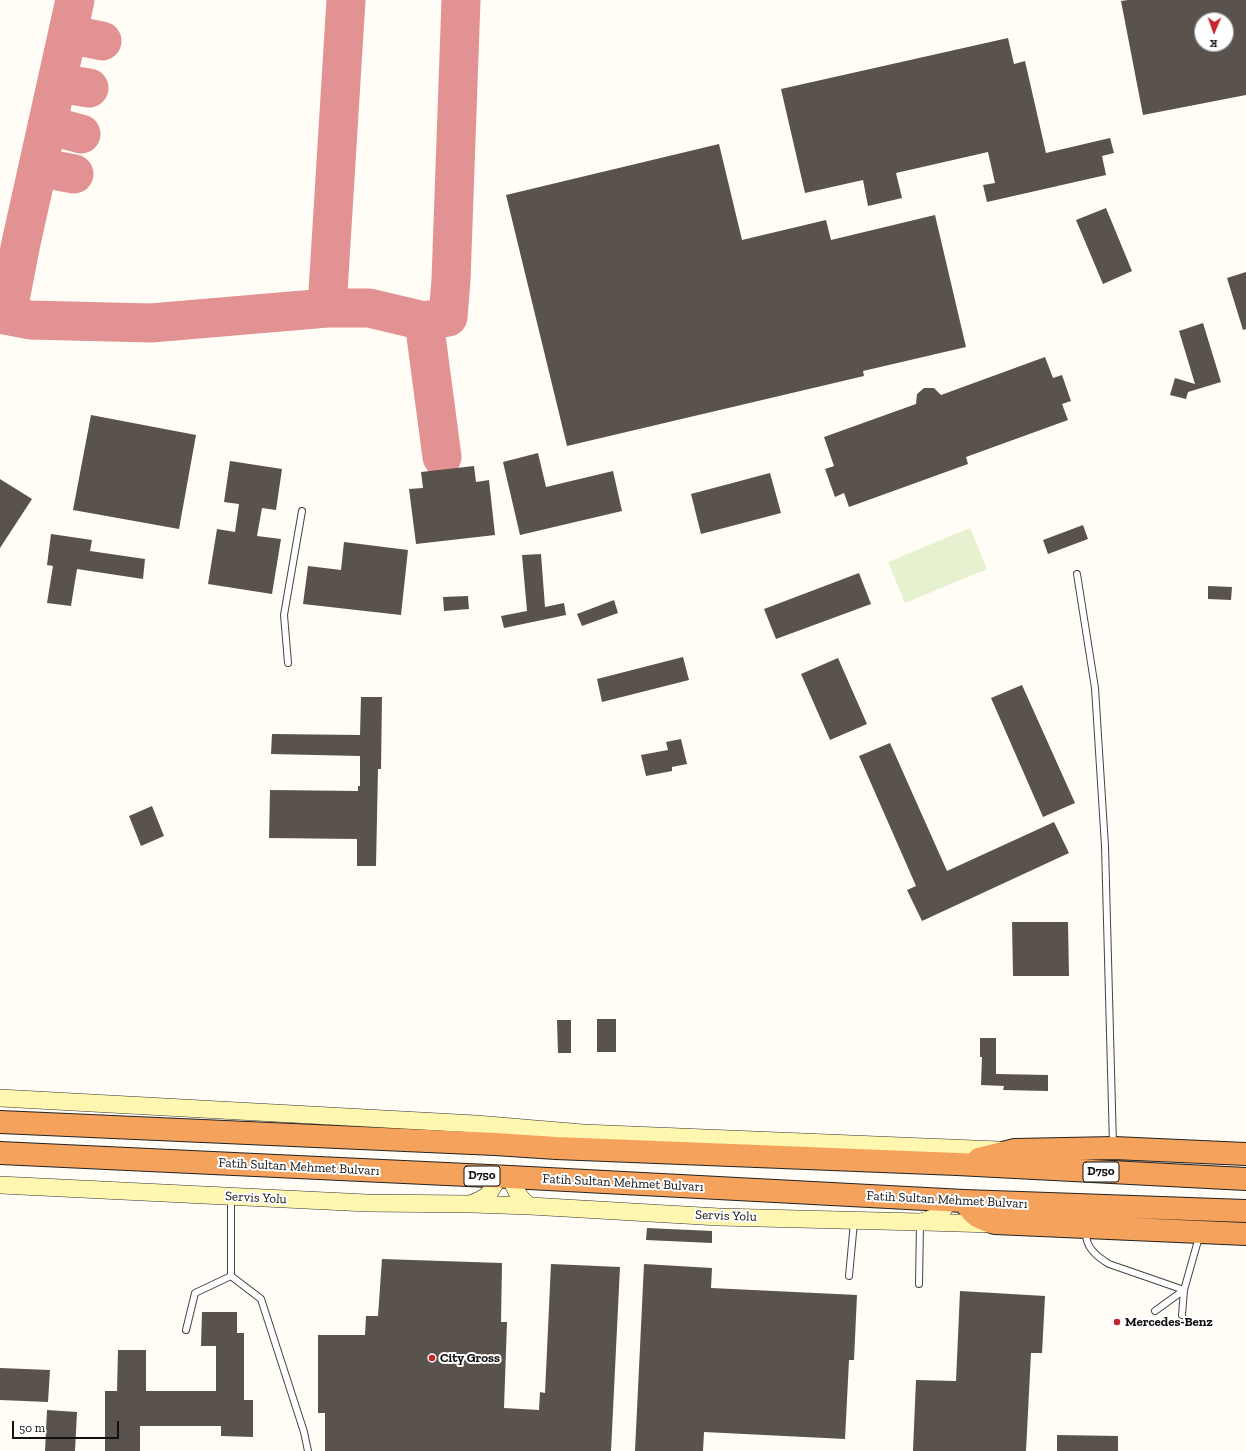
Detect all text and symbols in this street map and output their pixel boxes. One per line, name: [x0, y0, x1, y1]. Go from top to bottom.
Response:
north arrow: [1194, 12, 1234, 52]
text: K: [1210, 37, 1218, 50]
street label: Fatih Sultan Mehmet Bulvarı: [218, 1155, 380, 1179]
road number: D750: [1083, 1162, 1119, 1182]
road number: D750: [464, 1166, 500, 1186]
street label: Fatih Sultan Mehmet Bulvarı: [542, 1171, 704, 1195]
street label: Fatih Sultan Mehmet Bulvarı: [866, 1188, 1028, 1212]
street label: Servis Yolu: [225, 1189, 287, 1207]
street label: Servis Yolu: [695, 1207, 757, 1225]
place label: Mercedes-Benz: [1125, 1314, 1213, 1330]
marker: Mercedes-Benz: [1112, 1317, 1122, 1327]
place label: City Gross: [440, 1350, 500, 1366]
marker: City Gross: [427, 1353, 437, 1363]
scale bar: [14, 1413, 121, 1439]
text: 50 m: [19, 1421, 45, 1435]

